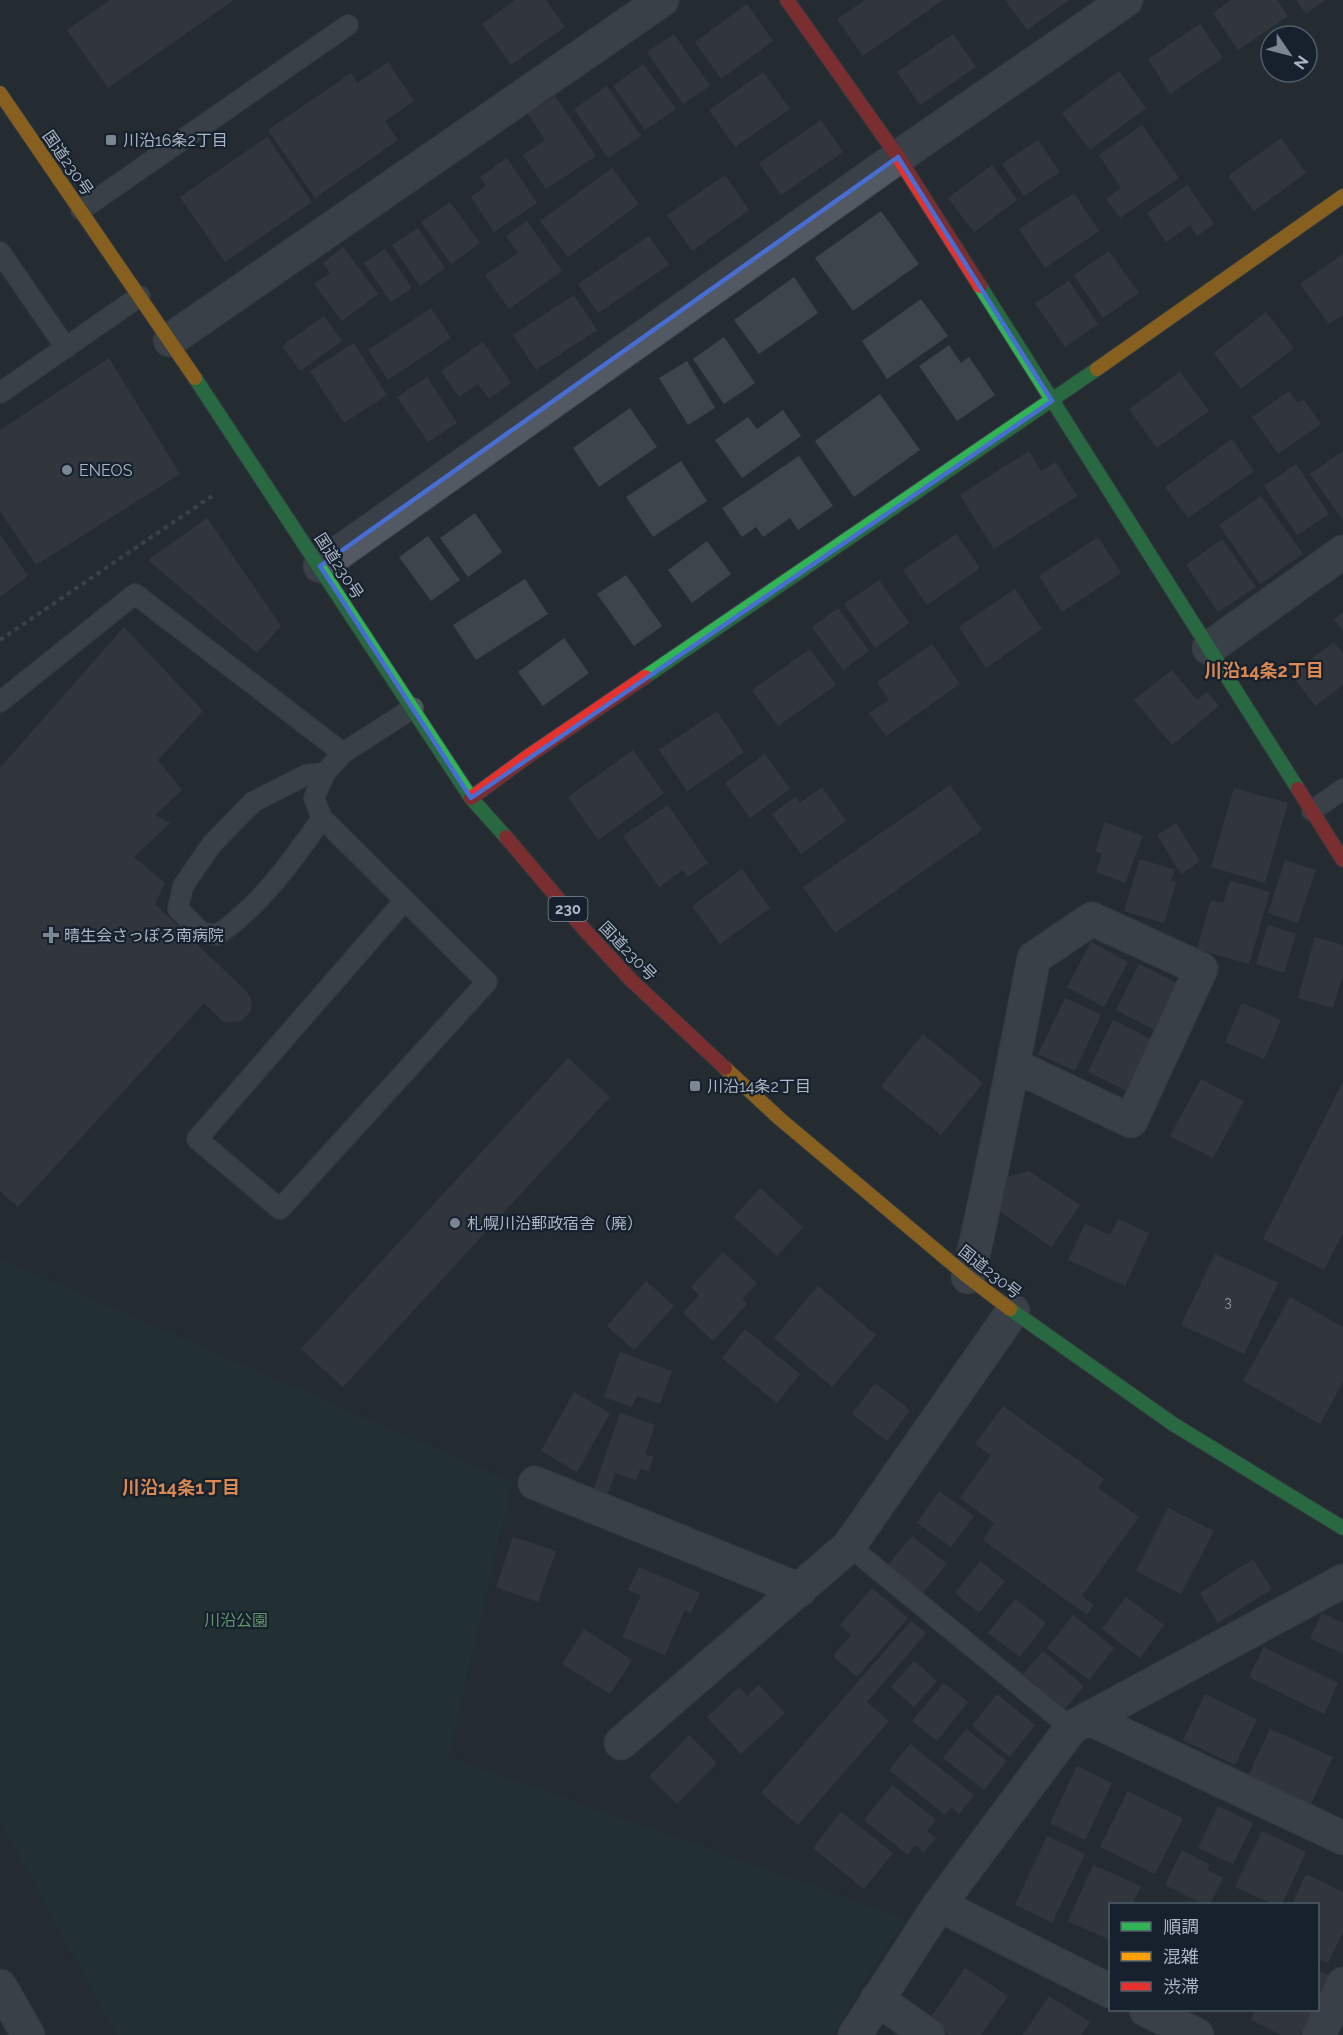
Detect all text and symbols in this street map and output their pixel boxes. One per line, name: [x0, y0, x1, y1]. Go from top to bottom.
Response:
north arrow: [1259, 24, 1319, 84]
text: N: [1290, 52, 1312, 73]
street label: 国道230号: [39, 127, 97, 199]
place label: 川沿16条2丁目: [123, 131, 228, 150]
marker: 川沿16条2丁目: [104, 133, 118, 147]
place label: ENEOS: [79, 461, 133, 480]
marker: ENEOS: [60, 463, 74, 477]
street label: 国道230号: [311, 530, 367, 602]
district label: 川沿14条2丁目: [1204, 660, 1324, 681]
road number: 230: [548, 897, 588, 921]
street label: 国道230号: [595, 918, 661, 984]
marker: 晴生会さっぽろ南病院: [42, 926, 60, 944]
place label: 晴生会さっぽろ南病院: [64, 926, 224, 945]
place label: 川沿14条2丁目: [707, 1077, 811, 1096]
marker: 川沿14条2丁目: [688, 1079, 702, 1093]
place label: 札幌川沿郵政宿舎（廃）: [467, 1214, 643, 1233]
marker: 札幌川沿郵政宿舎（廃）: [448, 1216, 462, 1230]
street label: 国道230号: [955, 1242, 1025, 1302]
house number: 3: [1224, 1294, 1232, 1310]
district label: 川沿14条1丁目: [122, 1477, 240, 1498]
park label: 川沿公園: [204, 1611, 268, 1630]
legend: [1109, 1903, 1319, 2011]
text: 順調: [1163, 1916, 1199, 1937]
text: 混雑: [1163, 1946, 1199, 1967]
text: 渋滞: [1163, 1976, 1199, 1997]

